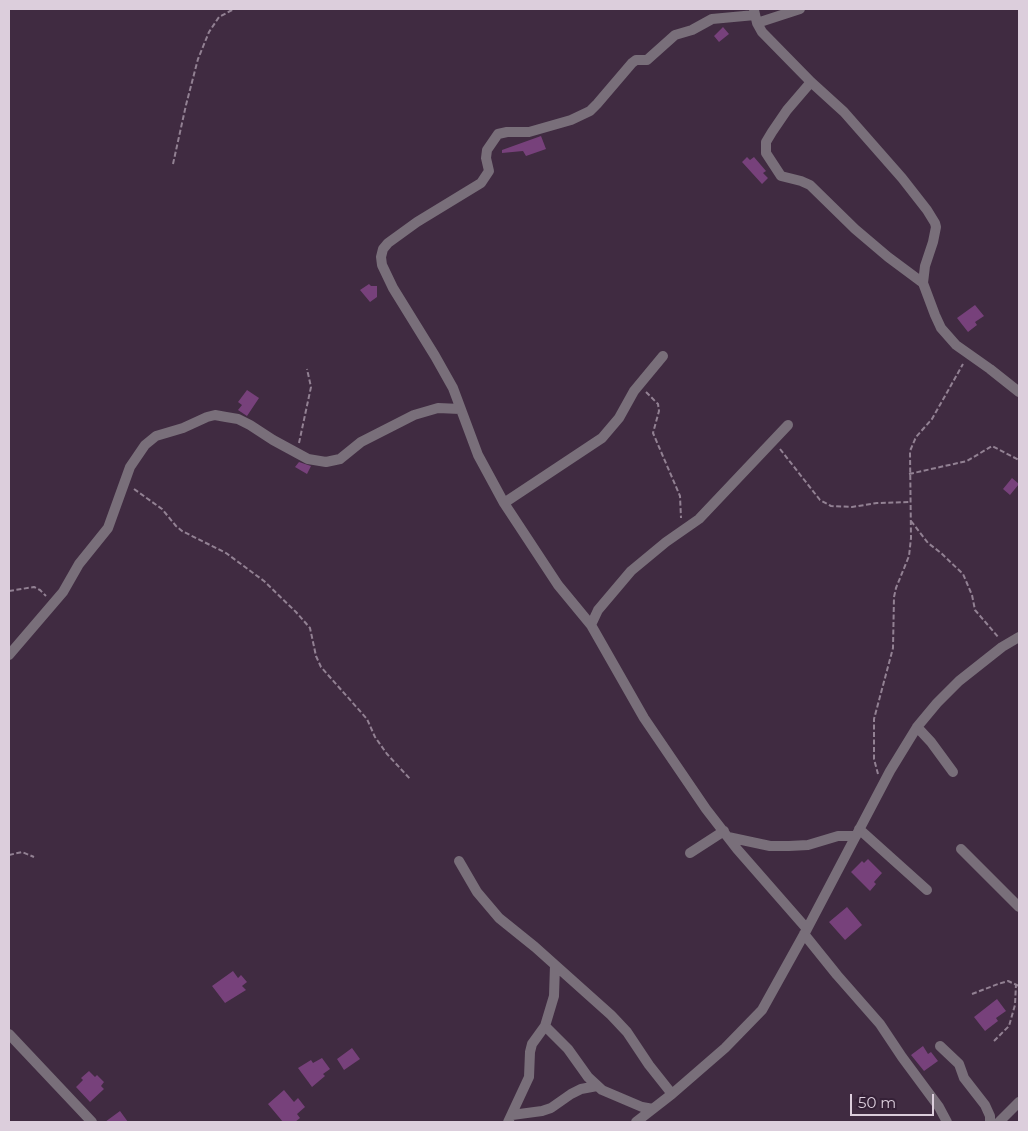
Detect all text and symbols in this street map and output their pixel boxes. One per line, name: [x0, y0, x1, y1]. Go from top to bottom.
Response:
scale bar: [853, 1084, 937, 1116]
text: 50 m: [858, 1093, 896, 1112]

